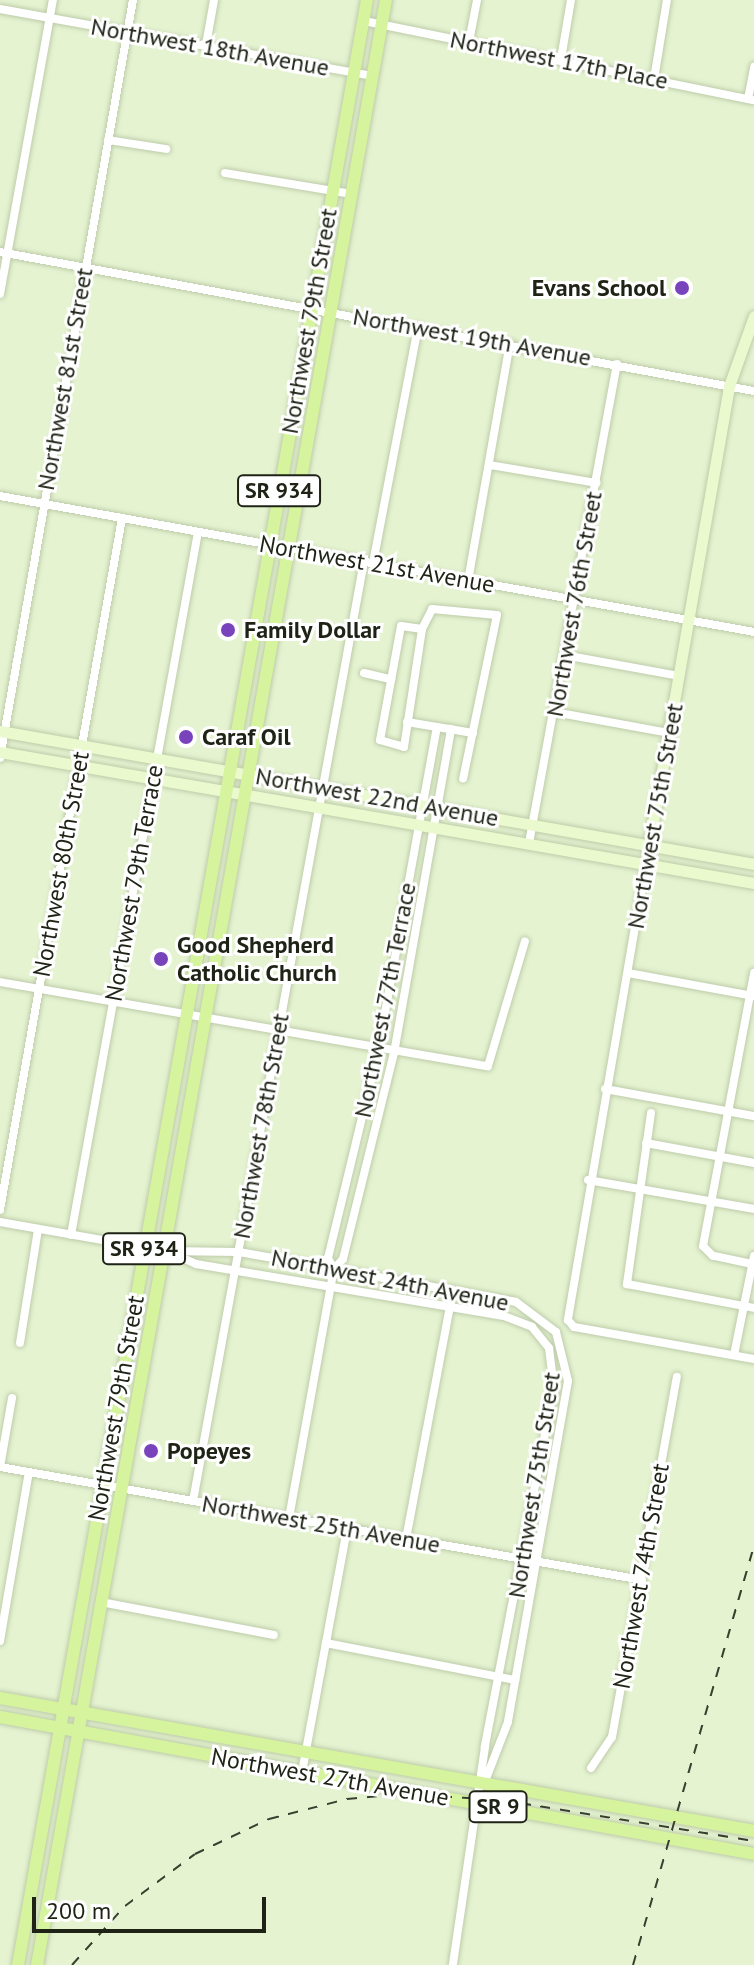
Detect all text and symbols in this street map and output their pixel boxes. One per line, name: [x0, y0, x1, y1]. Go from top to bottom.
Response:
street label: Northwest 18th Avenue: [88, 12, 332, 82]
street label: Northwest 17th Place: [448, 25, 670, 95]
street label: Northwest 79th Street: [275, 206, 343, 436]
street label: Northwest 81st Street: [31, 265, 99, 493]
place label: Evans School: [532, 274, 666, 302]
marker: Evans School: [673, 279, 691, 297]
street label: Northwest 19th Avenue: [350, 302, 594, 372]
road number: SR 934: [237, 473, 321, 509]
street label: Northwest 76th Street: [540, 489, 608, 719]
street label: Northwest 21st Avenue: [257, 529, 497, 599]
place label: Family Dollar: [244, 616, 381, 644]
marker: Family Dollar: [219, 621, 237, 639]
street label: Northwest 75th Street: [621, 701, 689, 931]
place label: Caraf Oil: [202, 723, 291, 751]
marker: Caraf Oil: [177, 728, 195, 746]
street label: Northwest 80th Street: [27, 749, 95, 979]
street label: Northwest 22nd Avenue: [253, 761, 501, 833]
street label: Northwest 79th Terrace: [99, 762, 169, 1004]
street label: Northwest 77th Terrace: [348, 880, 422, 1120]
place label: Good Shepherd Catholic Church: [177, 931, 338, 987]
marker: Good Shepherd Catholic Church: [152, 950, 170, 968]
street label: Northwest 78th Street: [227, 1011, 295, 1241]
road number: SR 934: [102, 1231, 186, 1267]
street label: Northwest 24th Avenue: [268, 1243, 512, 1317]
street label: Northwest 79th Street: [82, 1293, 150, 1523]
street label: Northwest 75th Street: [502, 1370, 566, 1600]
place label: Popeyes: [167, 1437, 251, 1465]
marker: Popeyes: [142, 1442, 160, 1460]
street label: Northwest 74th Street: [607, 1461, 675, 1691]
street label: Northwest 25th Avenue: [199, 1489, 443, 1559]
street label: Northwest 27th Avenue: [209, 1742, 451, 1812]
road number: SR 9: [468, 1789, 528, 1825]
scale bar: [36, 1881, 270, 1931]
text: 200 m: [46, 1895, 111, 1926]

